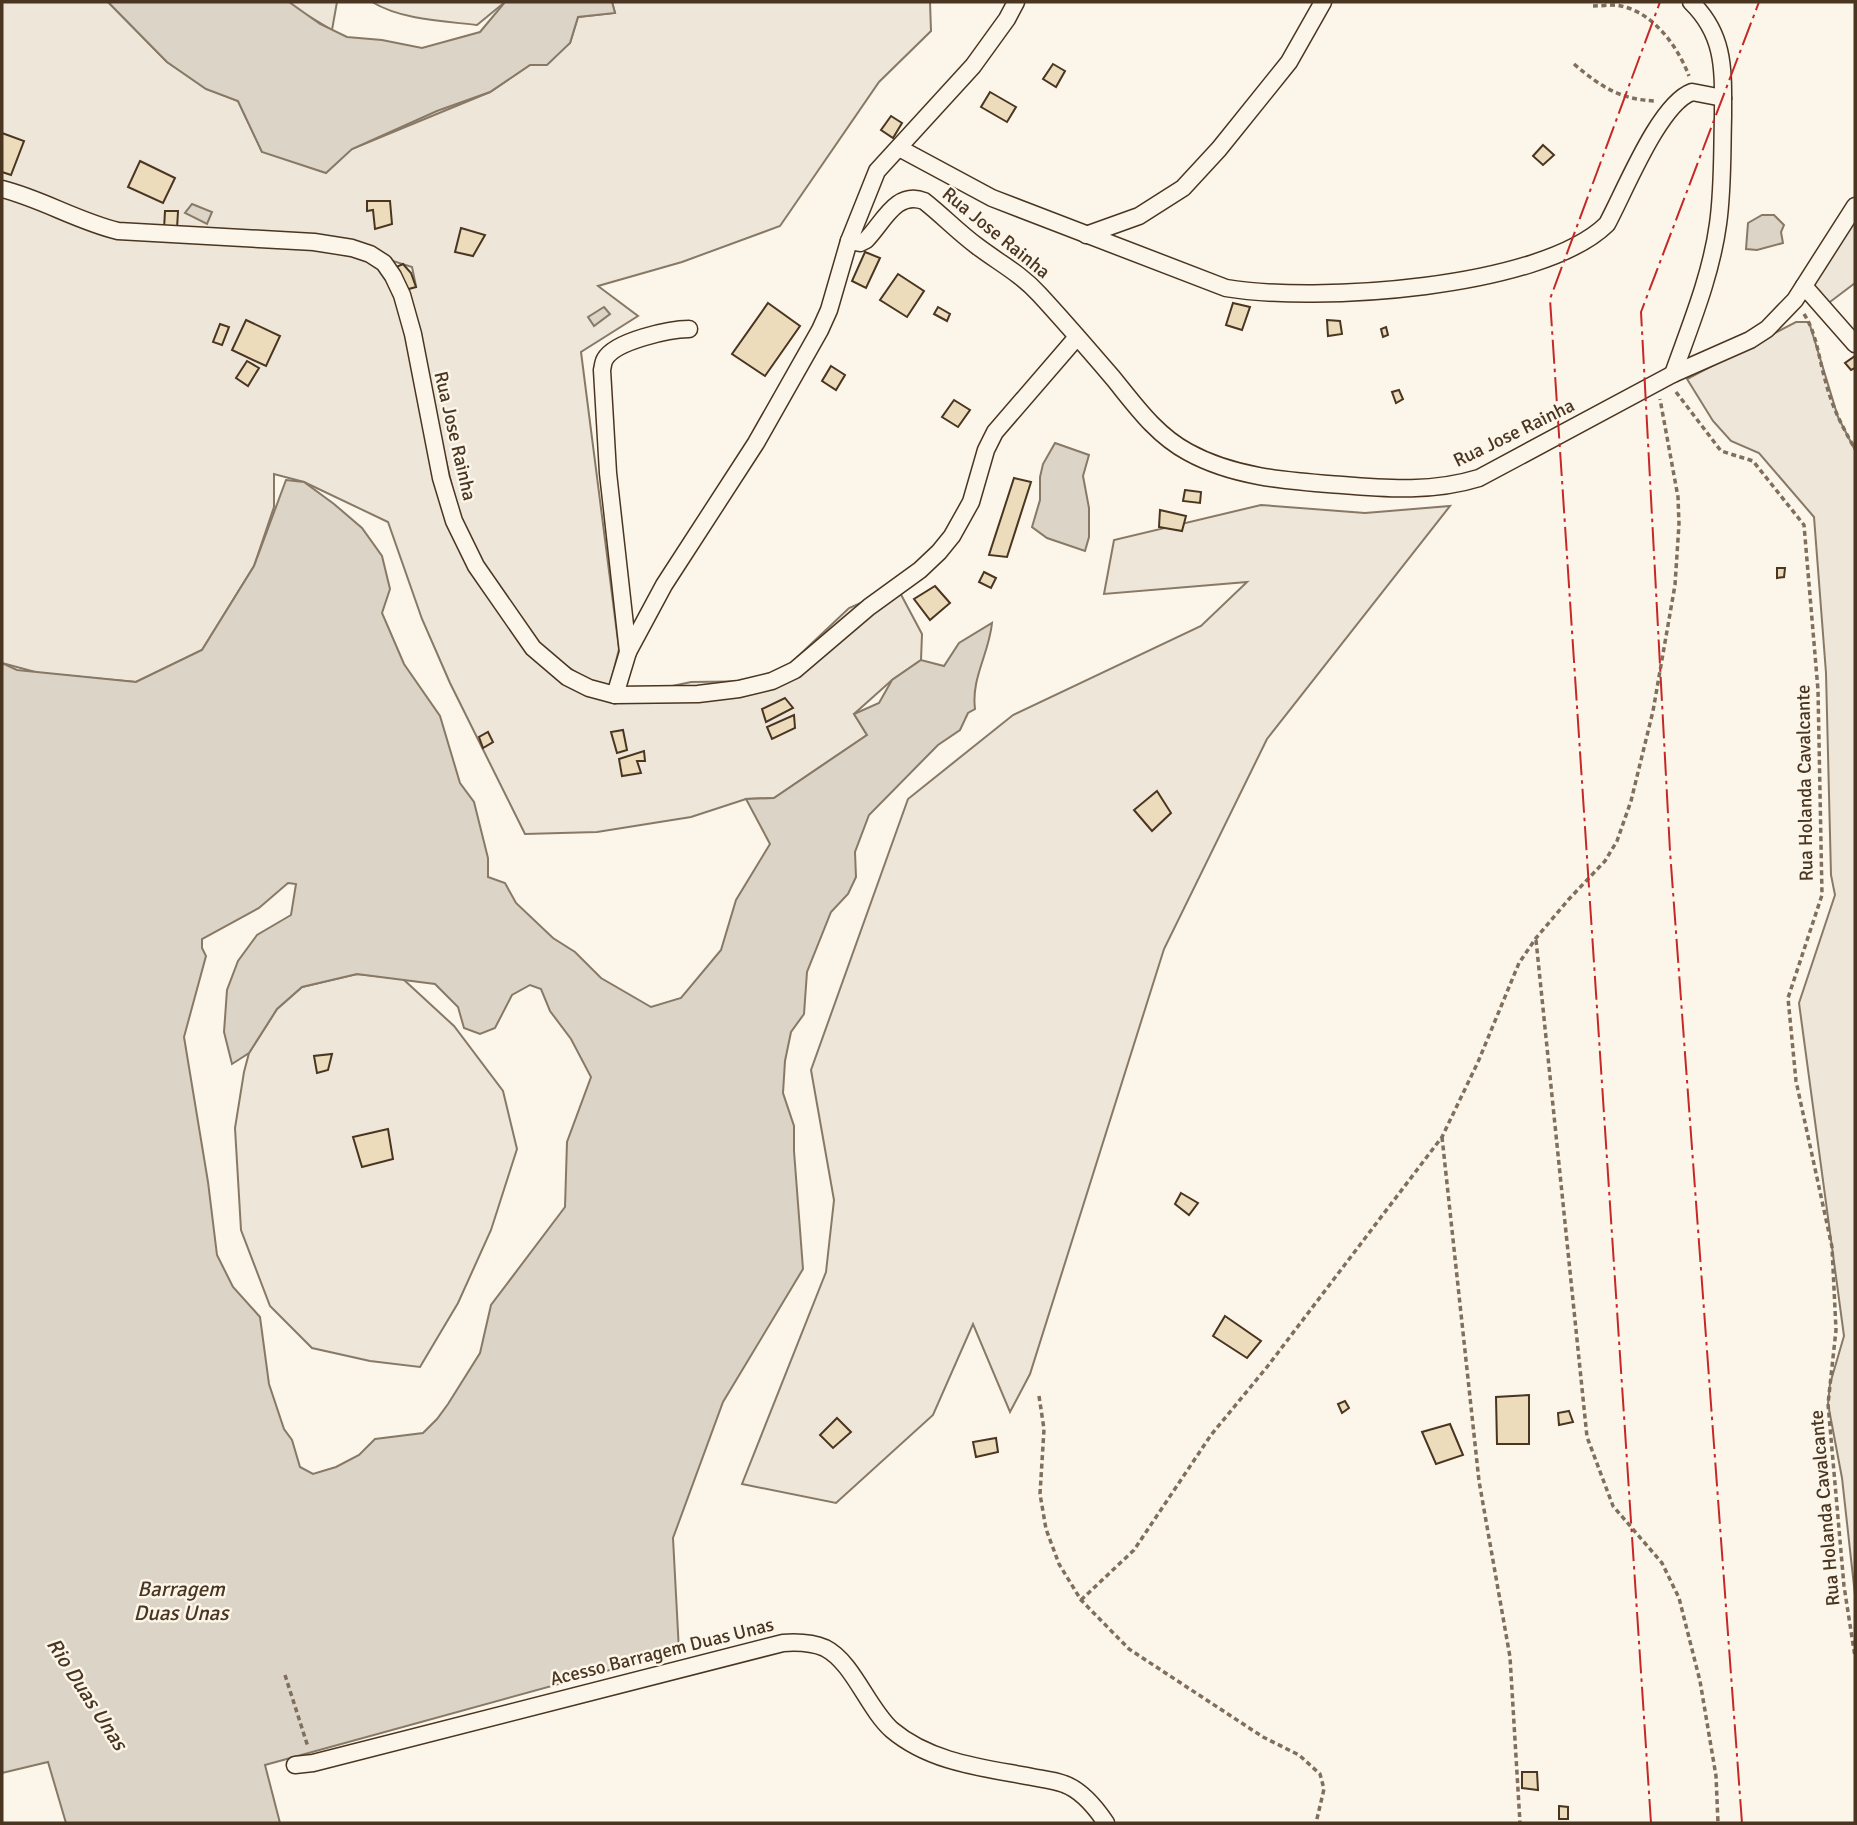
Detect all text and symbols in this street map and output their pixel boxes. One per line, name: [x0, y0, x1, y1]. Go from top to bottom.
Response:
street label: Rua Jose Rainha: [937, 182, 1055, 284]
street label: Rua Jose Rainha: [428, 369, 482, 503]
street label: Rua Jose Rainha: [1449, 393, 1579, 473]
street label: Rua Holanda Cavalcante: [1791, 684, 1819, 882]
street label: Rua Holanda Cavalcante: [1804, 1409, 1846, 1607]
water label: Barragem Duas Unas: [134, 1576, 230, 1626]
street label: Acesso Barragem Duas Unas: [548, 1613, 776, 1691]
water label: Rio Duas Unas: [41, 1633, 134, 1757]

